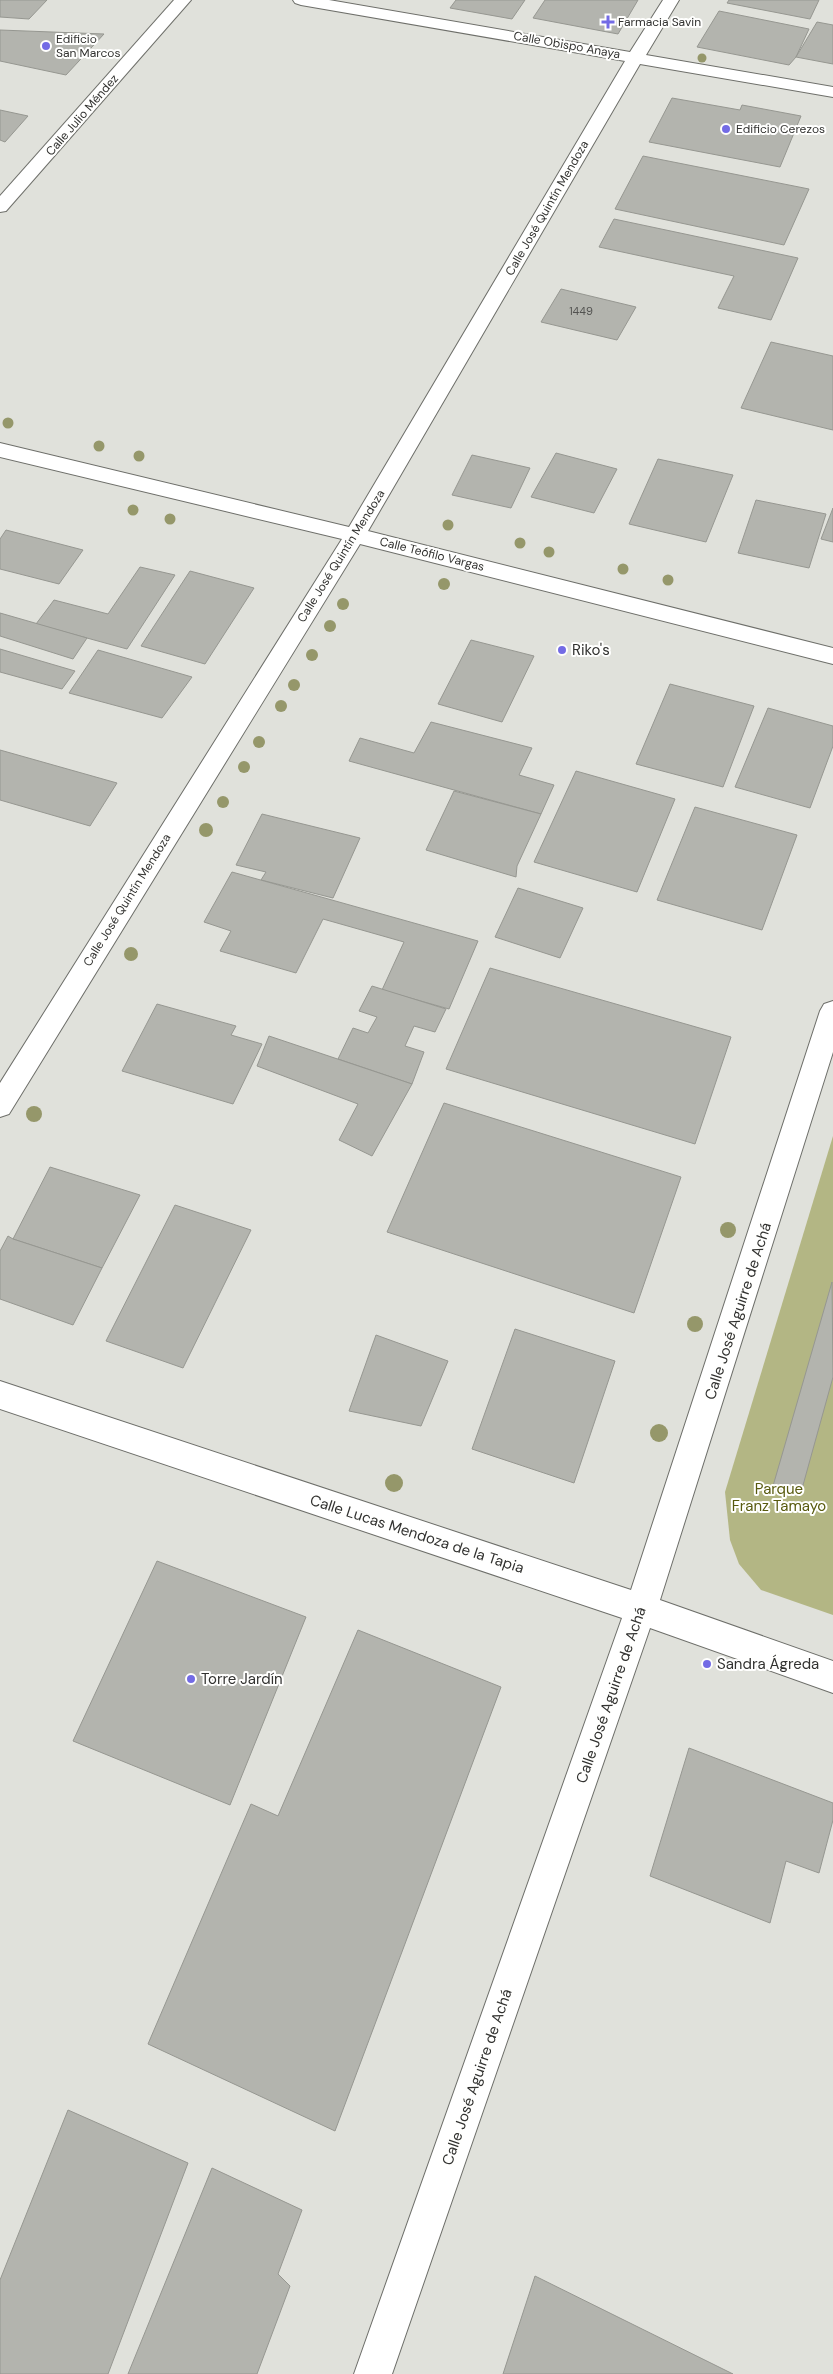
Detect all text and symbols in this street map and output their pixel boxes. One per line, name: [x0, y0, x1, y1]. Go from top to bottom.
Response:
place label: Farmacia Savin: [618, 14, 701, 30]
marker: Farmacia Savin: [602, 16, 614, 28]
street label: Calle Obispo Anaya: [512, 28, 622, 62]
place label: Edificio San Marcos: [56, 31, 120, 61]
marker: Edificio San Marcos: [40, 40, 52, 52]
street label: Calle Julio Méndez: [42, 71, 122, 159]
place label: Edificio Cerezos: [736, 121, 825, 137]
marker: Edificio Cerezos: [720, 123, 732, 135]
street label: Calle José Quintín Mendoza: [502, 138, 592, 278]
house number: 1449: [569, 304, 593, 318]
street label: Calle José Quintín Mendoza: [294, 487, 388, 625]
street label: Calle Teófilo Vargas: [378, 533, 486, 575]
place label: Riko's: [572, 640, 610, 660]
marker: Riko's: [556, 644, 568, 656]
street label: Calle José Quintín Mendoza: [80, 831, 174, 969]
street label: Calle José Aguirre de Achá: [700, 1220, 776, 1402]
park label: Parque Franz Tamayo: [732, 1479, 826, 1516]
street label: Calle Lucas Mendoza de la Tapia: [307, 1490, 527, 1578]
street label: Calle José Aguirre de Achá: [571, 1604, 651, 1786]
place label: Sandra Ágreda: [717, 1654, 819, 1674]
marker: Sandra Ágreda: [701, 1658, 713, 1670]
place label: Torre Jardín: [201, 1669, 283, 1689]
marker: Torre Jardín: [185, 1673, 197, 1685]
street label: Calle José Aguirre de Achá: [437, 1986, 517, 2168]

